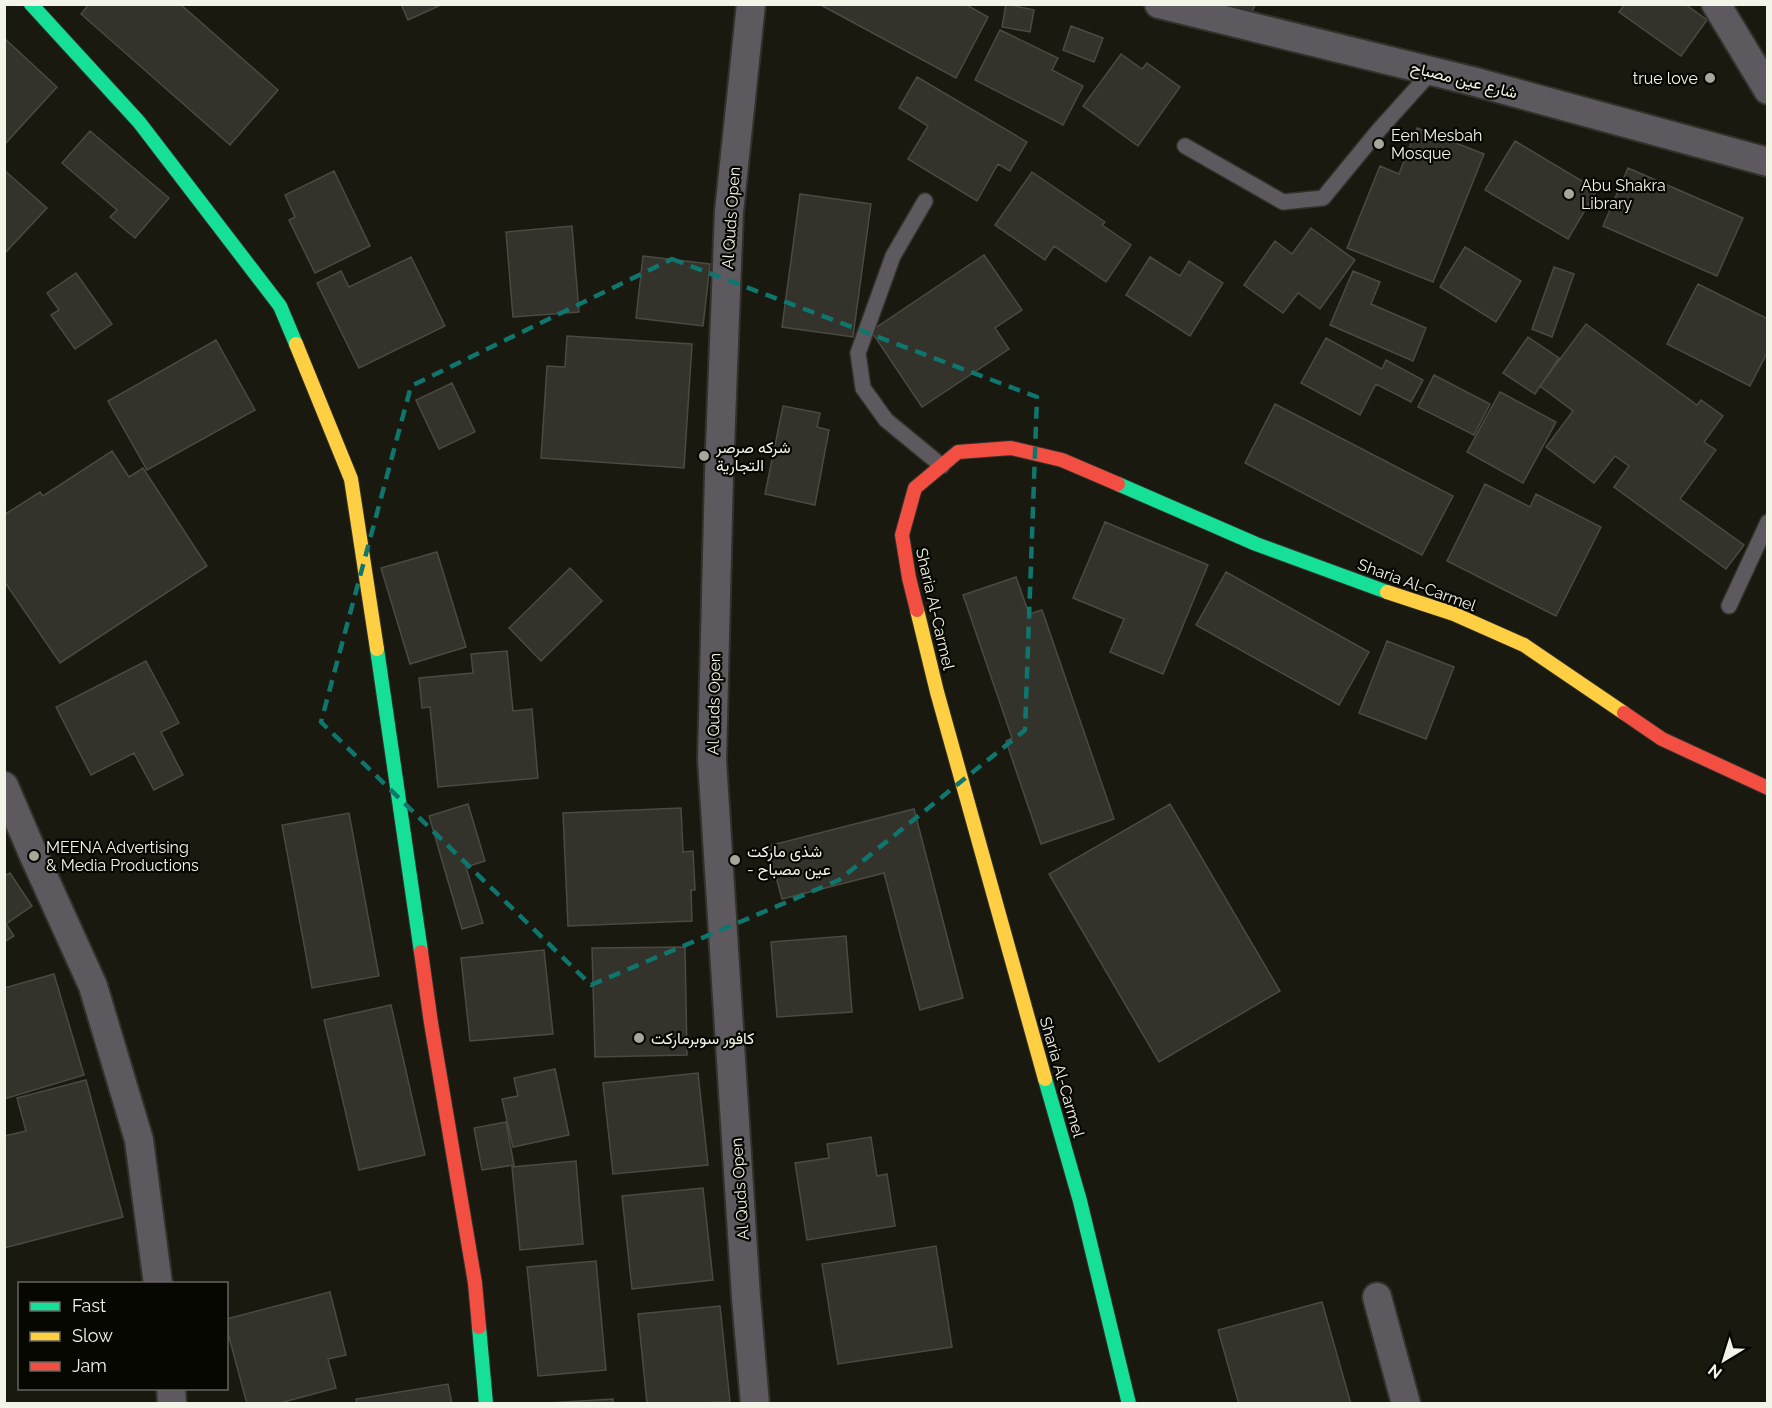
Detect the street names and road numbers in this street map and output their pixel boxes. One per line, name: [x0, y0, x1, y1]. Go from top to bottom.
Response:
street label: شارع عين مصباح: [1408, 58, 1519, 104]
street label: Al Quds Open: [718, 166, 744, 270]
street label: Sharia Al-Carmel: [912, 546, 958, 672]
street label: Sharia Al-Carmel: [1355, 555, 1479, 615]
street label: Al Quds Open: [704, 653, 724, 755]
street label: Sharia Al-Carmel: [1036, 1015, 1088, 1140]
street label: Al Quds Open: [727, 1137, 753, 1241]

